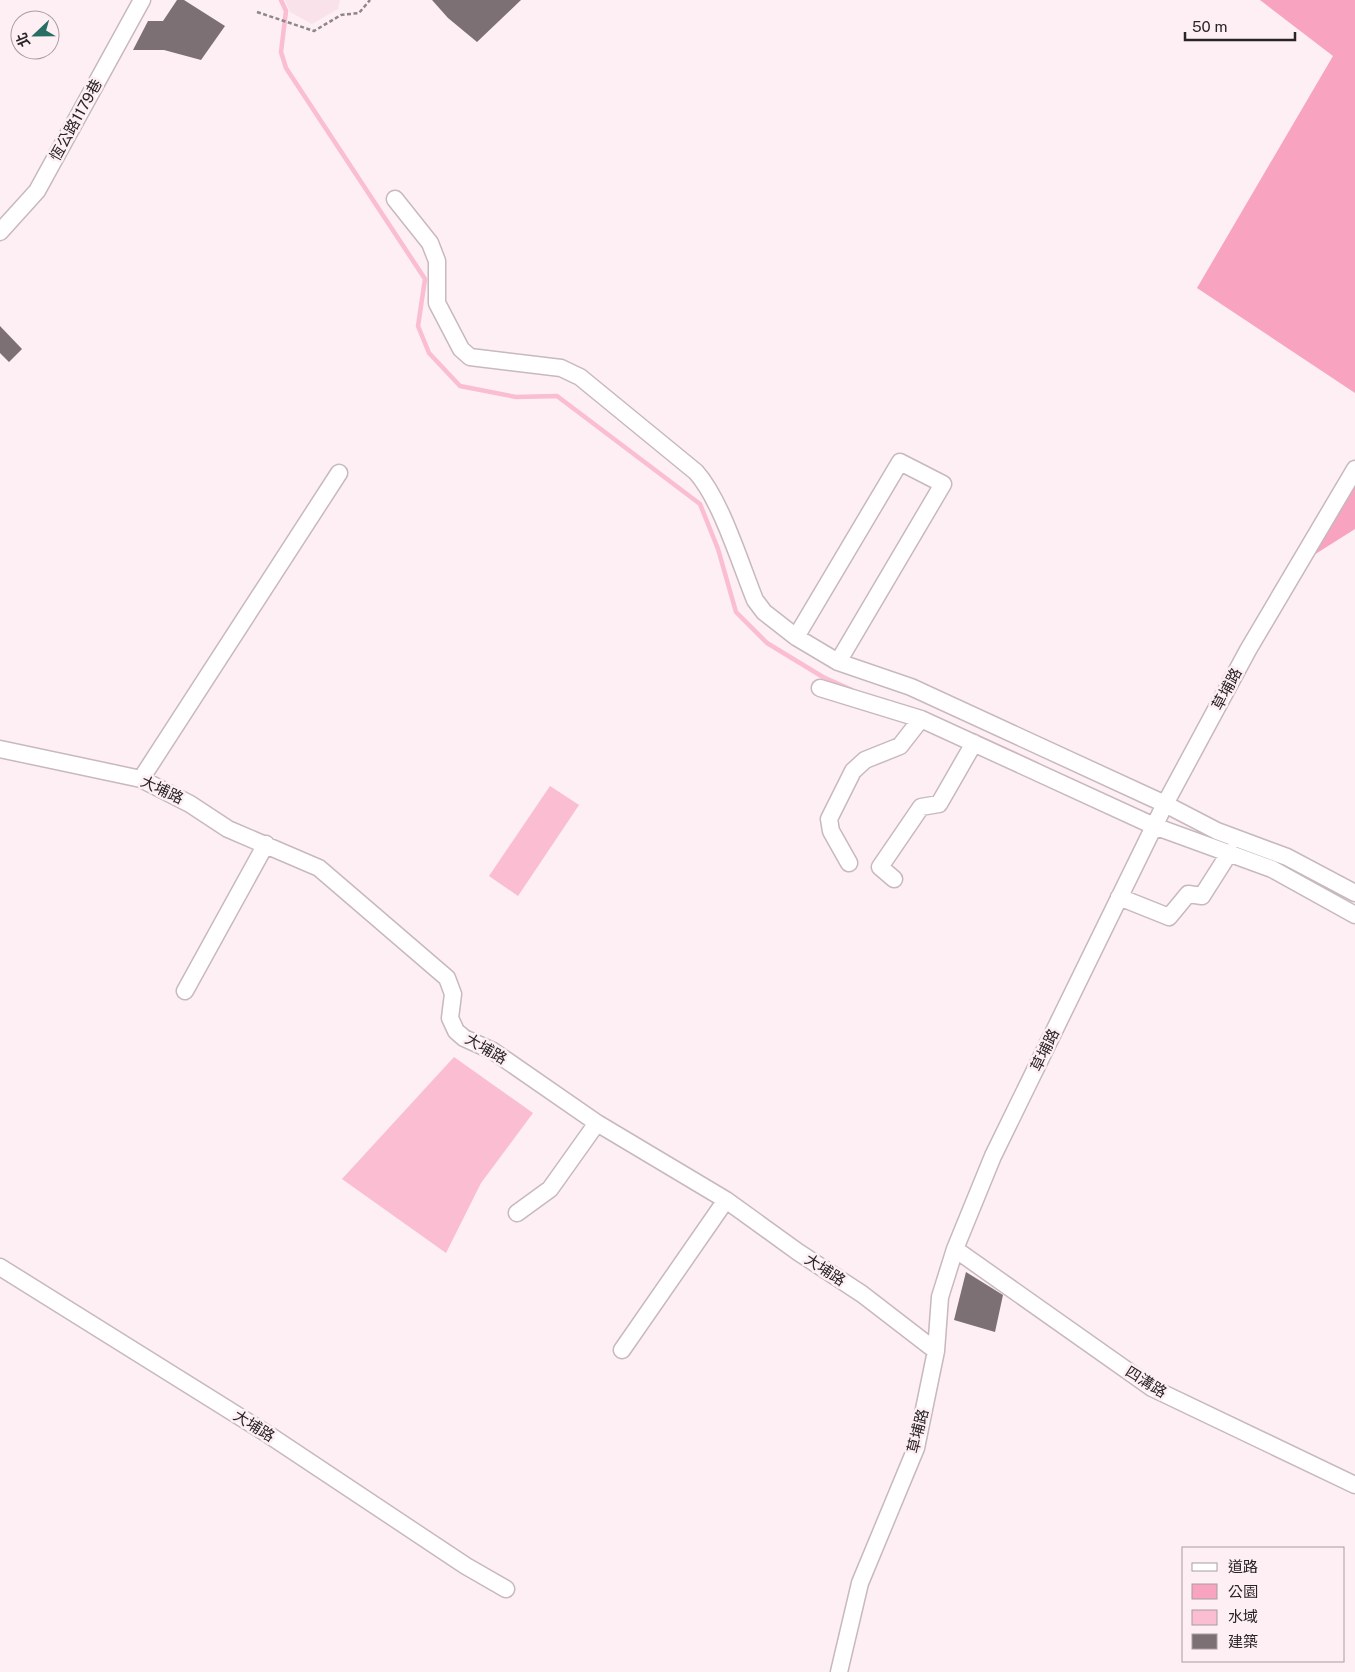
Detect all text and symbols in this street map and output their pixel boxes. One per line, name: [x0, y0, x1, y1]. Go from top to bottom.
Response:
north arrow: [10, 10, 60, 60]
scale bar: [1185, 10, 1295, 42]
text: 50 m: [1192, 18, 1227, 35]
text: 北: [13, 30, 33, 49]
street label: 恆公路1179巷: [46, 76, 105, 163]
street label: 草埔路: [1208, 665, 1245, 713]
street label: 大埔路: [138, 772, 186, 807]
street label: 草埔路: [1027, 1026, 1062, 1074]
street label: 大埔路: [463, 1030, 510, 1067]
street label: 大埔路: [802, 1250, 849, 1289]
street label: 四溝路: [1123, 1362, 1170, 1401]
street label: 大埔路: [231, 1406, 278, 1445]
street label: 草埔路: [904, 1407, 931, 1455]
legend: [1182, 1547, 1345, 1662]
text: 道路: [1228, 1558, 1258, 1575]
text: 公園: [1228, 1583, 1258, 1600]
text: 水域: [1228, 1608, 1258, 1625]
text: 建築: [1228, 1633, 1258, 1650]

